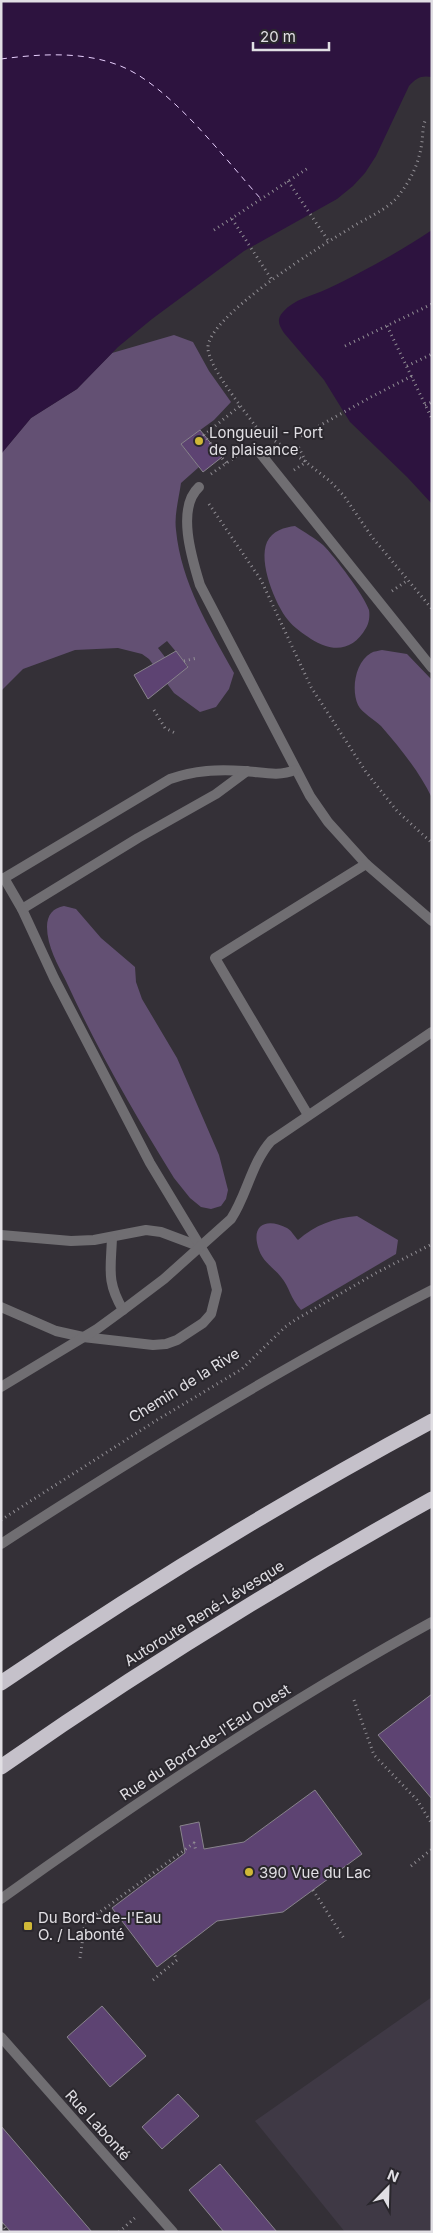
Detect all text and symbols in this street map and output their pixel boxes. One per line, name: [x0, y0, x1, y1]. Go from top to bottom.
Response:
scale bar: [253, 20, 329, 52]
text: 20 m: [260, 27, 296, 46]
place label: Longueuil - Port de plaisance: [209, 423, 323, 459]
marker: Longueuil - Port de plaisance: [193, 435, 205, 447]
street label: Chemin de la Rive: [125, 1343, 243, 1427]
street label: Autoroute René-Lévesque: [120, 1556, 288, 1670]
street label: Rue du Bord-de-l'Eau Ouest: [116, 1680, 294, 1804]
place label: 390 Vue du Lac: [259, 1863, 371, 1882]
marker: 390 Vue du Lac: [243, 1866, 255, 1878]
place label: Du Bord-de-l'Eau O. / Labonté: [38, 1908, 161, 1944]
marker: Du Bord-de-l'Eau O. / Labonté: [22, 1920, 34, 1932]
street label: Rue Labonté: [61, 2086, 135, 2164]
north arrow: [363, 2163, 413, 2213]
text: N: [385, 2166, 402, 2185]

